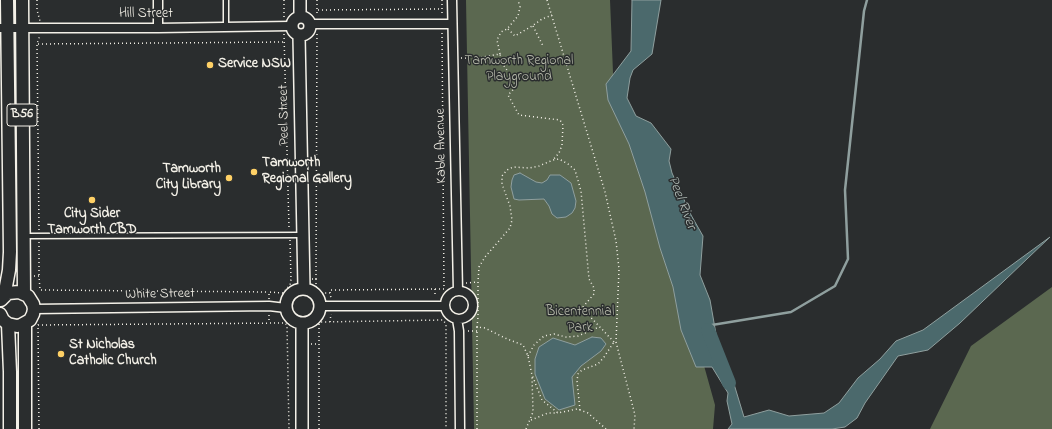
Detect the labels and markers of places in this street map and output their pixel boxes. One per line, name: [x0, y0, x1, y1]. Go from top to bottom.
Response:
place label: Service NSW: [218, 57, 291, 73]
marker: Service NSW: [205, 60, 215, 70]
place label: Tamworth Regional Gallery: [262, 156, 352, 188]
place label: Tamworth City Library: [156, 162, 221, 194]
marker: Tamworth Regional Gallery: [249, 167, 259, 177]
marker: Tamworth City Library: [224, 173, 234, 183]
marker: City Sider Tamworth CBD: [87, 195, 97, 205]
place label: City Sider Tamworth CBD: [47, 207, 137, 240]
place label: St Nicholas Catholic Church: [69, 338, 157, 370]
marker: St Nicholas Catholic Church: [56, 349, 66, 359]

